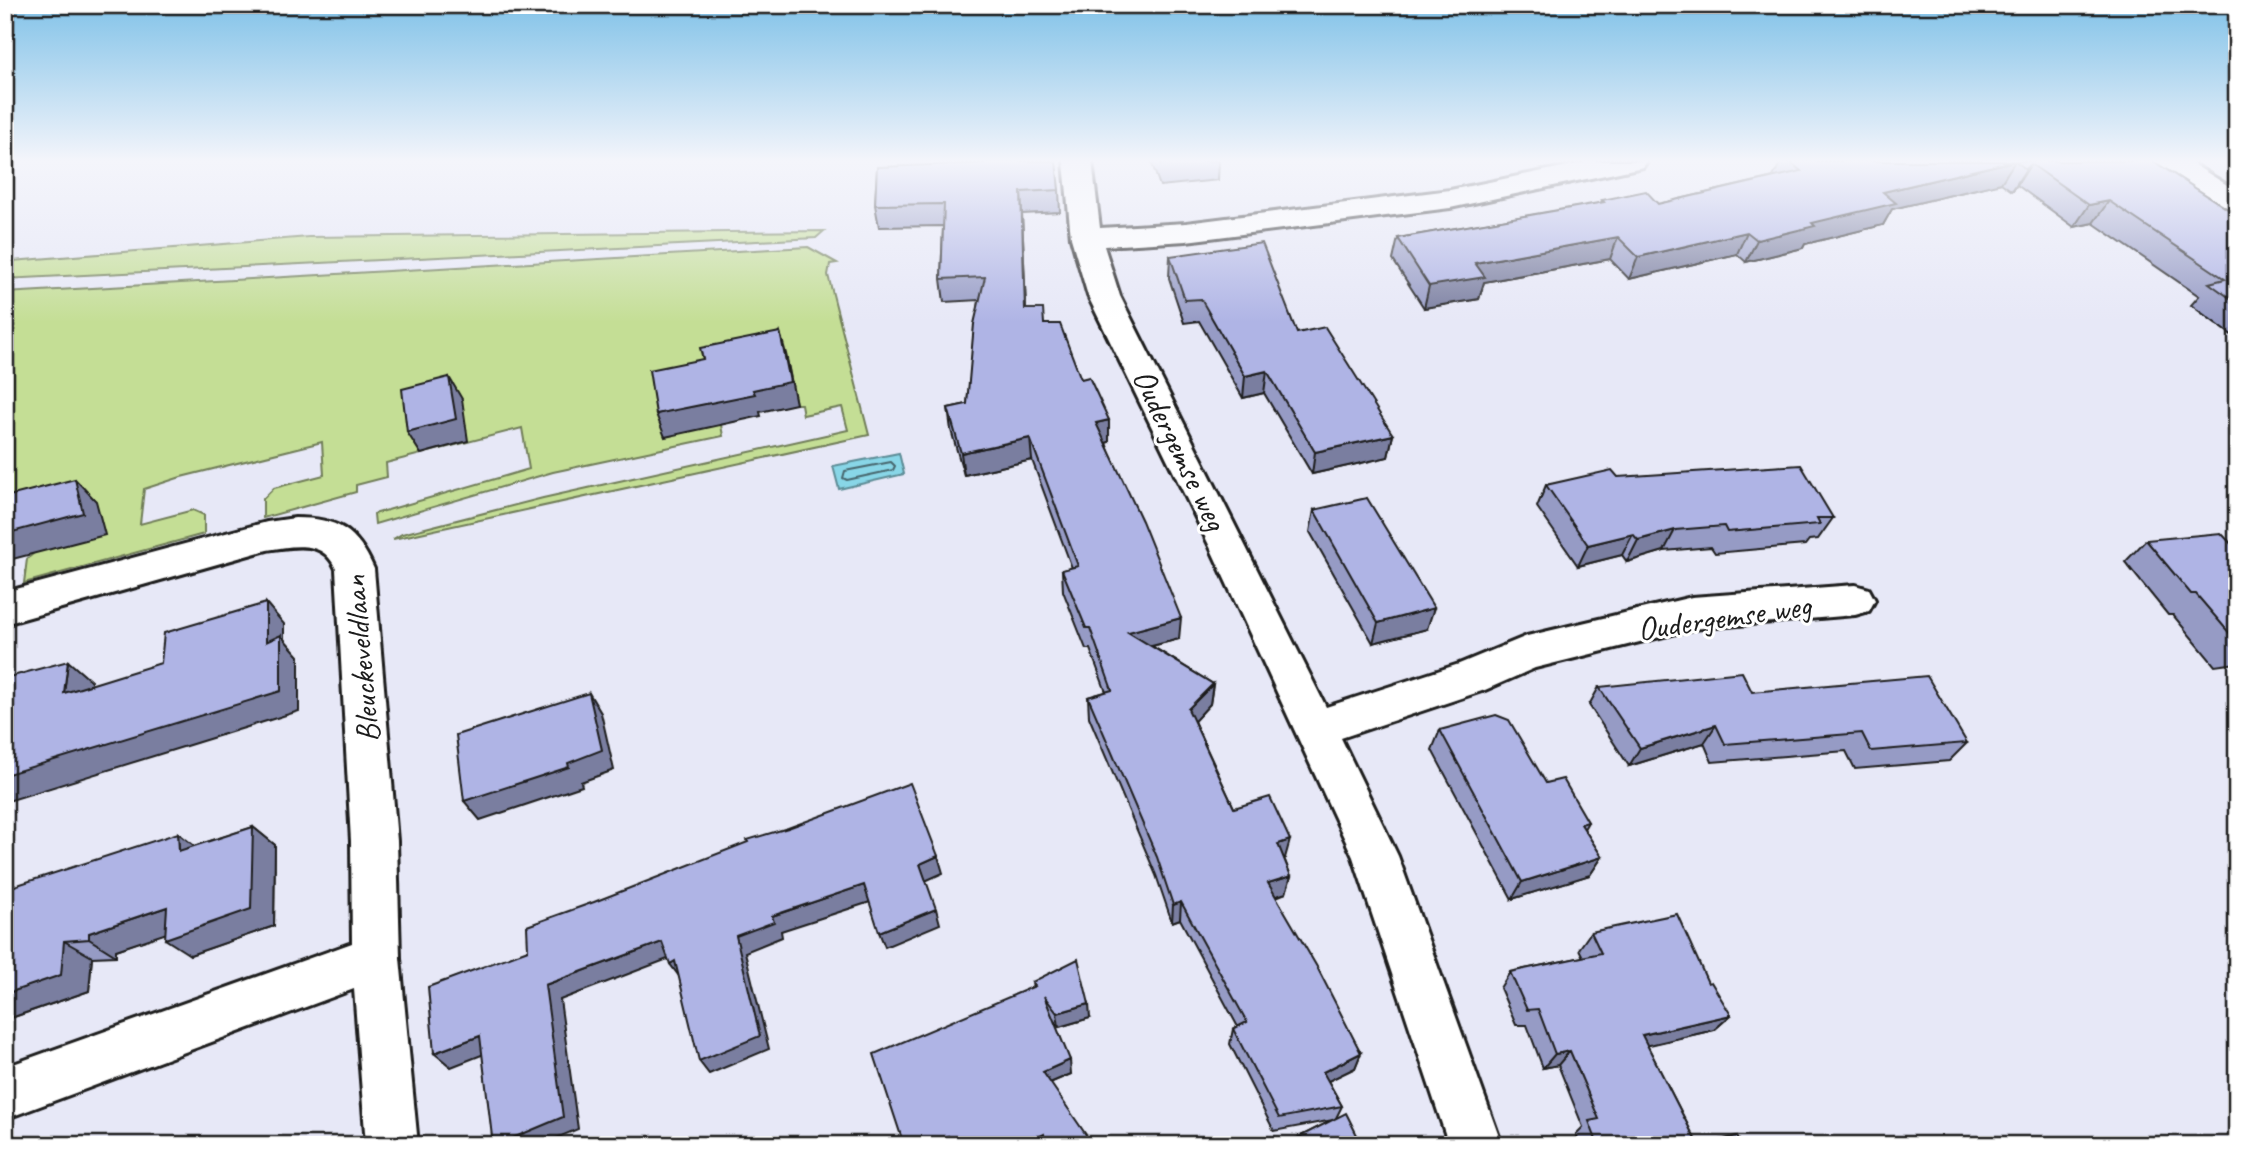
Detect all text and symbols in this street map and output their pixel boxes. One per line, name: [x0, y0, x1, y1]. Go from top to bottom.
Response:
street label: Oudergemse weg: [1123, 362, 1238, 538]
street label: Bleuckeveldlaan: [333, 573, 389, 744]
street label: Oudergemse weg: [1635, 584, 1815, 650]

